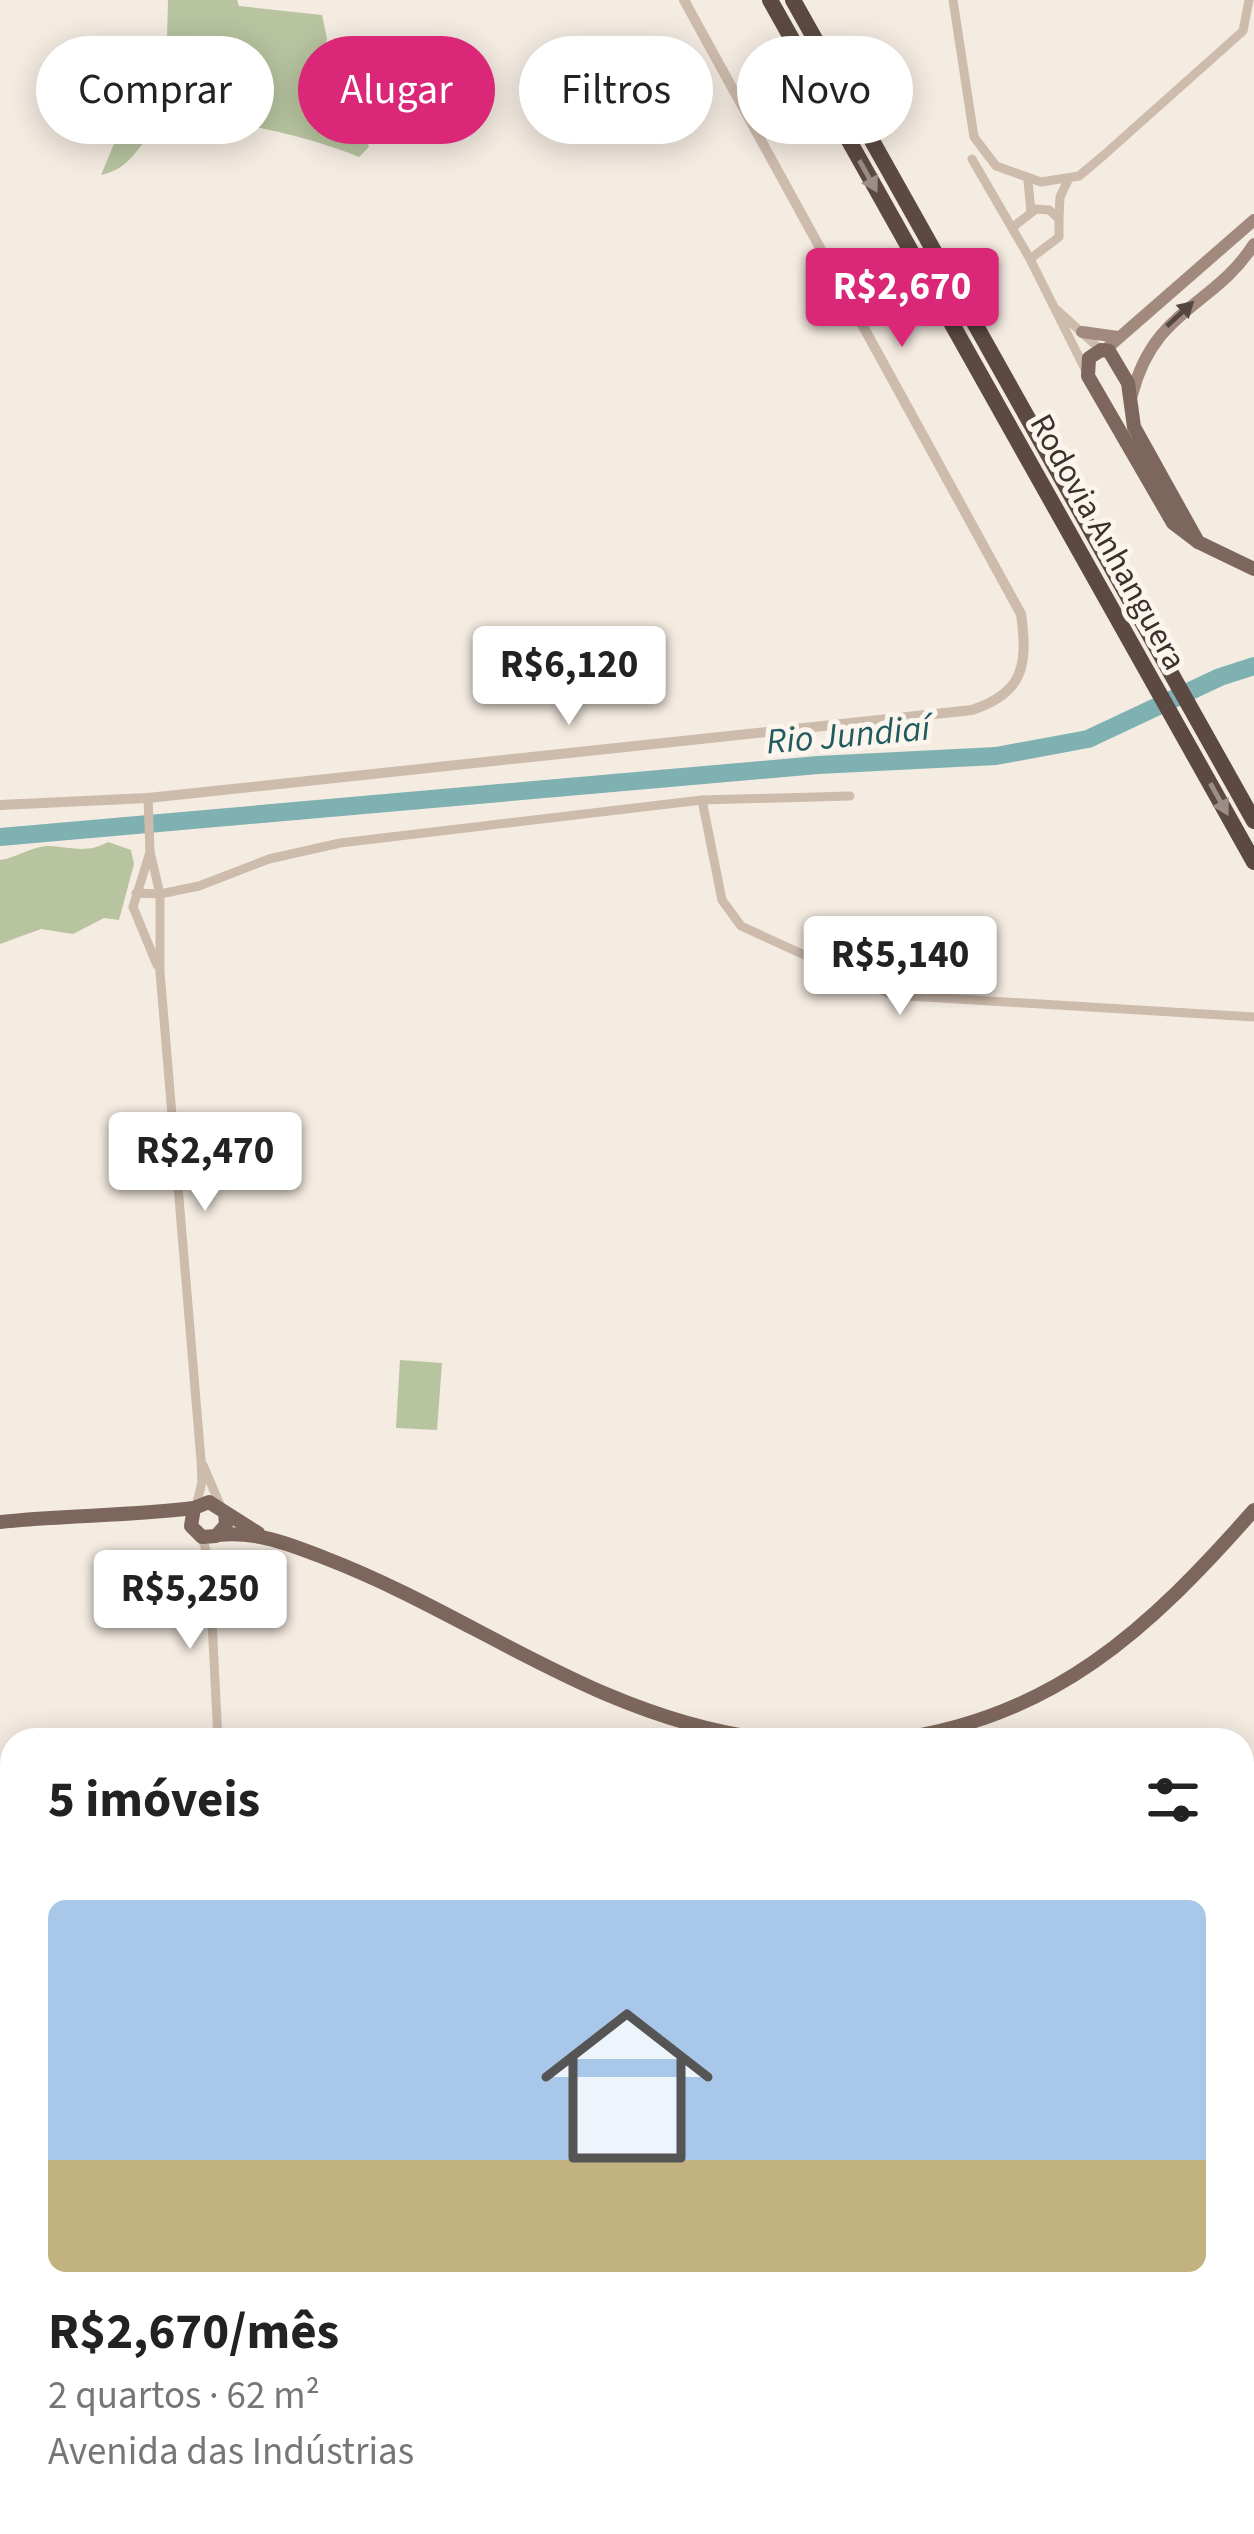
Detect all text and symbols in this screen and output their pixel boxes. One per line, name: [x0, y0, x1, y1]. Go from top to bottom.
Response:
chip: Comprar: [36, 36, 274, 144]
chip: Alugar: [298, 36, 495, 144]
chip: Filtros: [519, 36, 713, 144]
chip: Novo: [737, 36, 913, 144]
one-way arrow: [857, 158, 878, 193]
pin: R$2,670: [791, 248, 1013, 350]
text: R$2,670: [833, 259, 971, 315]
one-way arrow: [1165, 301, 1194, 329]
street label: Rodovia Anhanguera: [1018, 406, 1198, 678]
pin: R$6,120: [458, 626, 680, 728]
text: R$6,120: [500, 637, 638, 693]
water label: Rio Jundiaí: [764, 702, 936, 768]
one-way arrow: [1207, 783, 1228, 816]
pin: R$5,140: [789, 916, 1011, 1018]
text: R$5,140: [831, 927, 969, 983]
pin: R$2,470: [94, 1112, 316, 1214]
text: R$2,470: [136, 1123, 274, 1179]
pin: R$5,250: [79, 1550, 301, 1652]
text: R$5,250: [121, 1561, 259, 1617]
text: 5 imóveis: [48, 1764, 260, 1836]
icon: filters: [1140, 1767, 1206, 1833]
icon: home: [519, 1978, 735, 2194]
text: R$2,670/mês: [48, 2296, 339, 2368]
text: 2 quartos · 62 m²: [48, 2368, 320, 2424]
text: Avenida das Indústrias: [48, 2424, 414, 2480]

